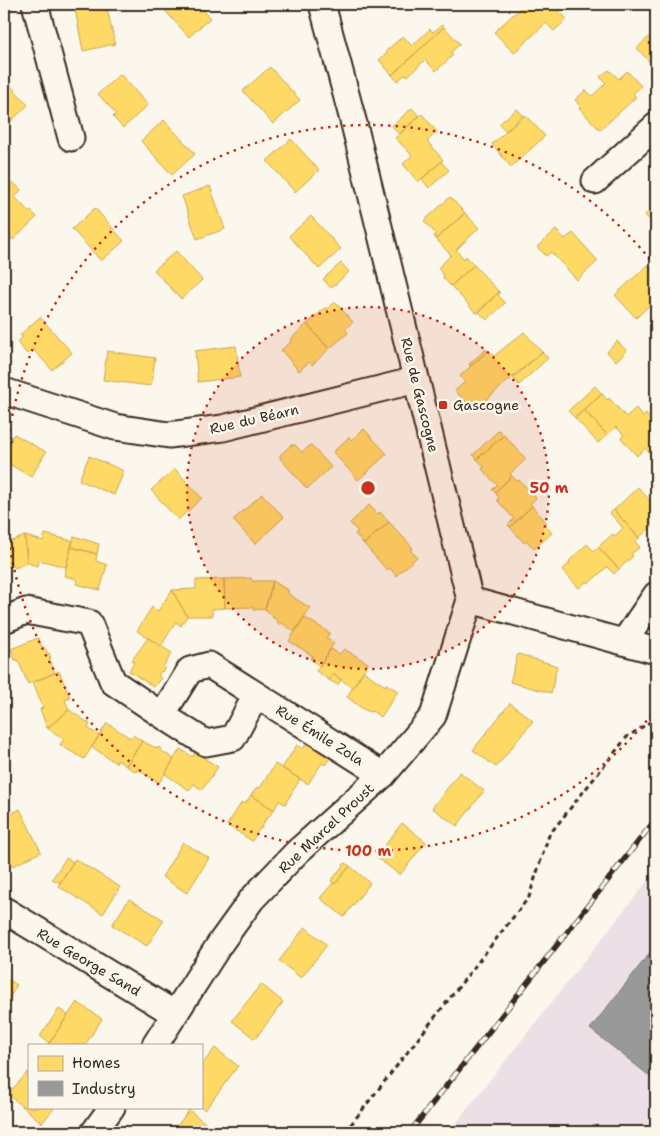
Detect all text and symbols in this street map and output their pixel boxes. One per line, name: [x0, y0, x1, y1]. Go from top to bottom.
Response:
street label: Rue de Gascogne: [397, 336, 443, 454]
place label: Gascogne: [453, 396, 519, 414]
marker: Gascogne: [437, 399, 449, 411]
street label: Rue du Béarn: [208, 400, 301, 438]
text: 50 m: [530, 478, 569, 498]
centre of rings: [359, 479, 377, 497]
street label: Rue Émile Zola: [273, 701, 368, 769]
street label: Rue Marcel Proust: [274, 779, 378, 877]
text: 100 m: [345, 841, 391, 861]
street label: Rue George Sand: [34, 924, 144, 1000]
legend: [28, 1044, 202, 1108]
text: Homes: [72, 1053, 120, 1073]
text: Industry: [72, 1079, 136, 1099]

